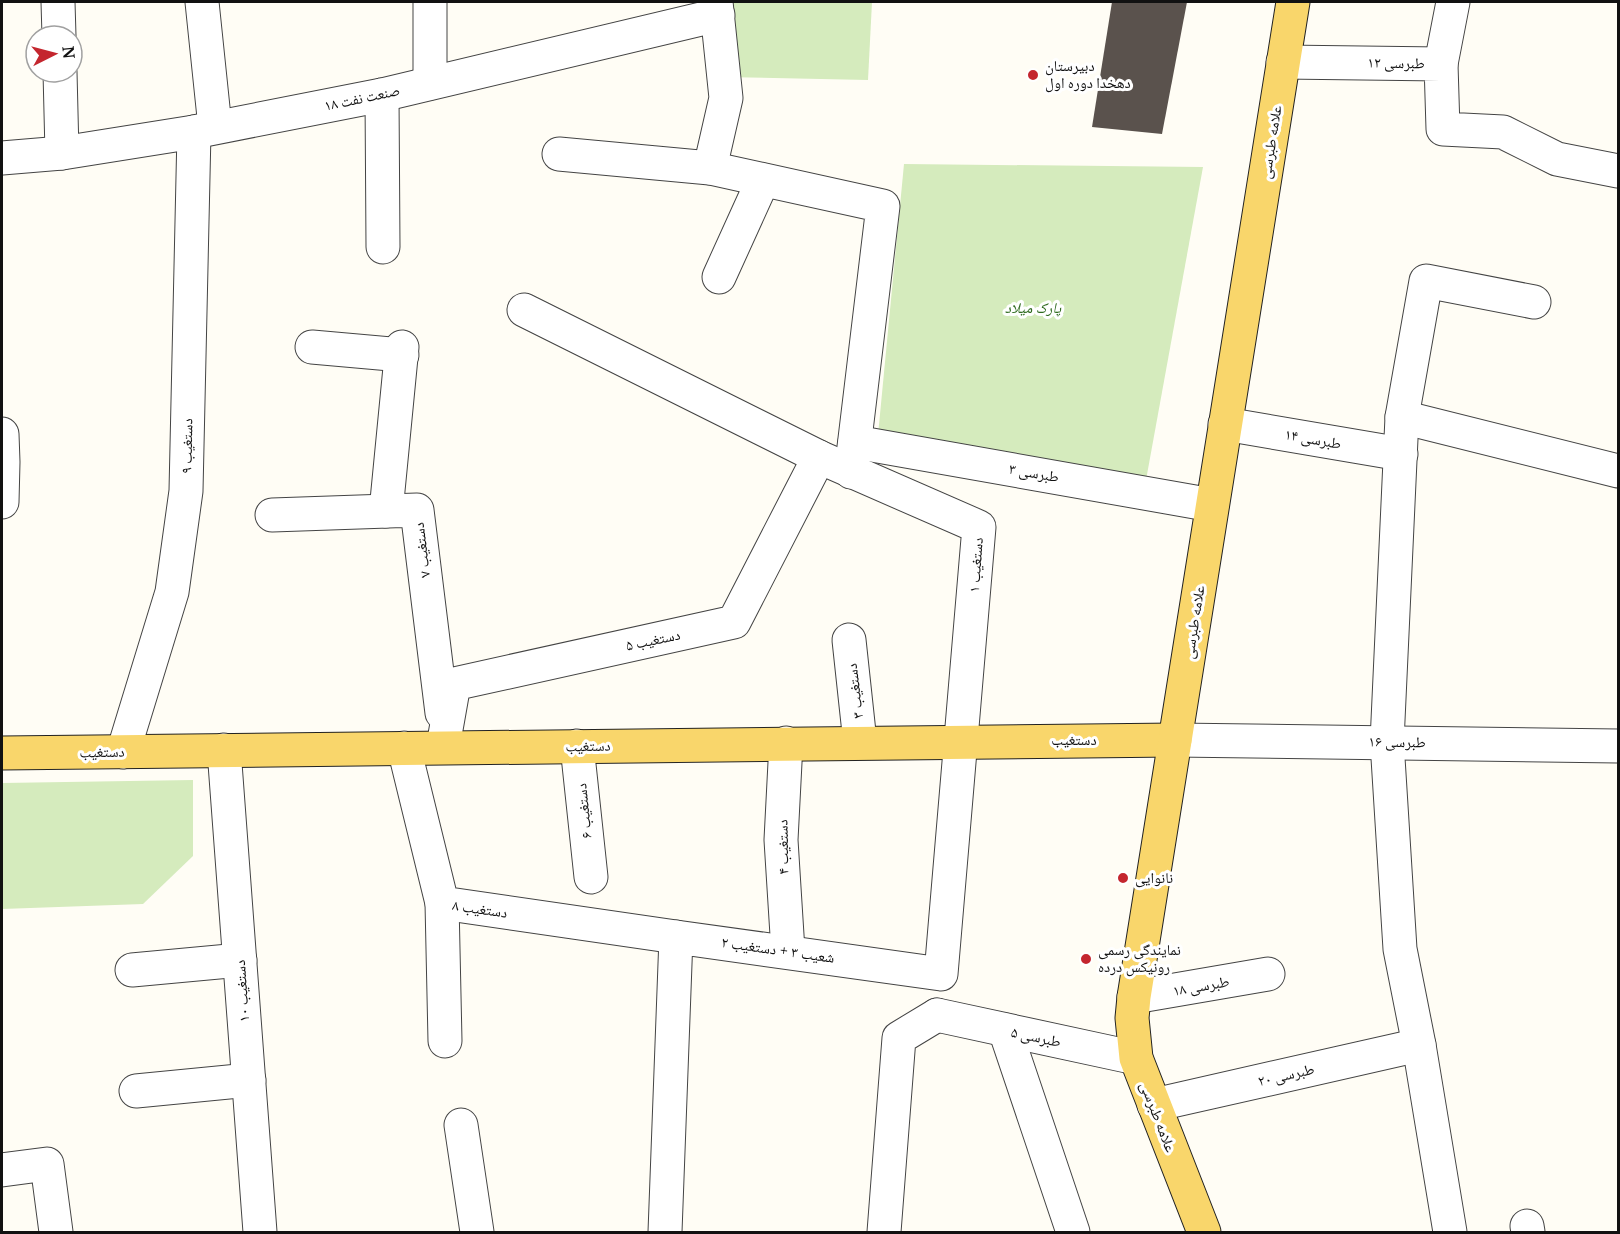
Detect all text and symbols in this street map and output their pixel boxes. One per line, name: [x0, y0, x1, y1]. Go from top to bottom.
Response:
north arrow: [24, 24, 84, 84]
text: N: [52, 45, 81, 61]
street label: طبرسی ۱۲: [1367, 52, 1425, 78]
place label: دبیرستان دهخدا دوره اول: [1045, 55, 1131, 98]
marker: دبیرستان دهخدا دوره اول: [1026, 68, 1040, 82]
street label: صنعت نفت ۱۸: [322, 79, 403, 121]
street label: علامه طبرسی: [1254, 103, 1292, 181]
park label: پارک میلاد: [1005, 297, 1062, 323]
street label: دستغیب ۹: [176, 418, 202, 474]
street label: طبرسی ۱۴: [1282, 423, 1343, 459]
street label: طبرسی ۳: [1006, 458, 1061, 492]
street label: دستغیب ۷: [408, 521, 440, 579]
street label: دستغیب ۱: [963, 537, 993, 594]
street label: علامه طبرسی: [1177, 583, 1215, 661]
street label: دستغیب ۵: [624, 623, 683, 660]
street label: دستغیب ۳: [841, 662, 873, 720]
street label: دستغیب: [1051, 729, 1097, 755]
street label: طبرسی ۱۶: [1368, 731, 1426, 757]
street label: دستغیب: [565, 735, 611, 761]
street label: دستغیب: [79, 741, 125, 767]
street label: دستغیب ۶: [570, 782, 602, 840]
street label: دستغیب ۴: [772, 819, 798, 875]
place label: نانوایی: [1135, 867, 1173, 893]
marker: نانوایی: [1116, 871, 1130, 885]
street label: دستغیب ۸: [450, 894, 509, 928]
street label: شعیب ۳ + دستغیب ۲: [719, 931, 836, 973]
place label: نمایندگی رسمی رونیکس درده: [1098, 939, 1181, 982]
marker: نمایندگی رسمی رونیکس درده: [1079, 952, 1093, 966]
street label: دستغیب ۱۰: [229, 959, 259, 1023]
street label: طبرسی ۱۸: [1171, 970, 1232, 1006]
street label: طبرسی ۵: [1008, 1021, 1063, 1057]
street label: طبرسی ۲۰: [1256, 1058, 1317, 1096]
street label: علامه طبرسی: [1131, 1078, 1182, 1157]

